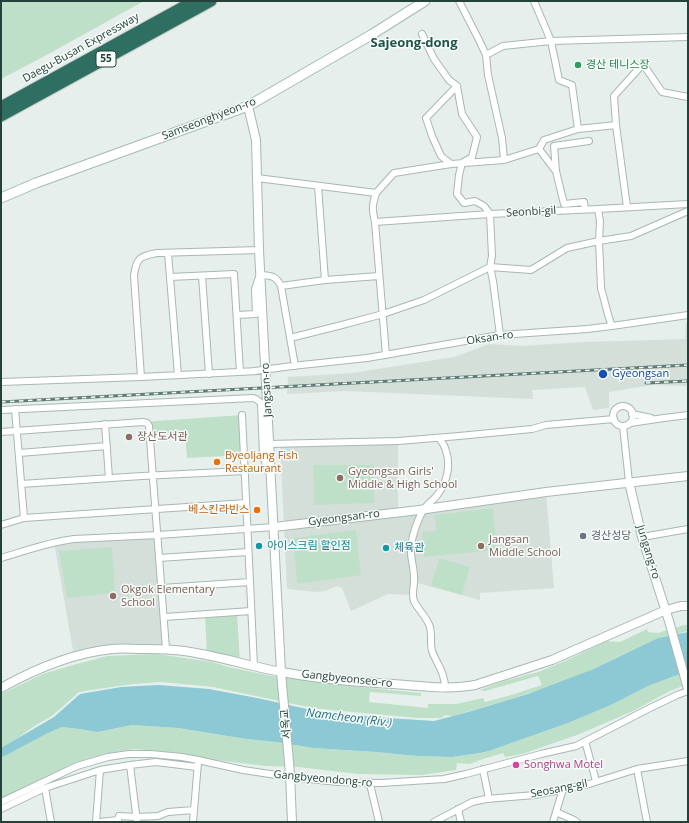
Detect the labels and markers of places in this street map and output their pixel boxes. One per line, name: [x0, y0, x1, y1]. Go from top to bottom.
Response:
place label: 경산 테니스장: [586, 58, 650, 72]
marker: 경산 테니스장: [573, 60, 583, 70]
place label: Gyeongsan: [612, 367, 669, 381]
marker: Gyeongsan: [597, 368, 609, 380]
place label: 장산도서관: [137, 430, 188, 444]
marker: 장산도서관: [124, 432, 134, 442]
place label: Byeoljang Fish Restaurant: [225, 449, 298, 475]
marker: Byeoljang Fish Restaurant: [212, 457, 222, 467]
place label: Gyeongsan Girls' Middle & High School: [348, 465, 457, 491]
marker: Gyeongsan Girls' Middle & High School: [335, 473, 345, 483]
place label: 베스킨라빈스: [188, 503, 249, 517]
marker: 베스킨라빈스: [252, 505, 262, 515]
place label: 경산성당: [591, 529, 631, 543]
marker: 경산성당: [578, 531, 588, 541]
place label: Jangsan Middle School: [489, 533, 561, 559]
place label: 아이스크림 할인점: [267, 539, 351, 553]
marker: 아이스크림 할인점: [254, 541, 264, 551]
place label: 체육관: [394, 541, 424, 555]
marker: Jangsan Middle School: [476, 541, 486, 551]
marker: 체육관: [381, 543, 391, 553]
place label: Okgok Elementary School: [121, 583, 215, 609]
marker: Okgok Elementary School: [108, 591, 118, 601]
place label: Songhwa Motel: [524, 758, 603, 772]
marker: Songhwa Motel: [511, 760, 521, 770]

